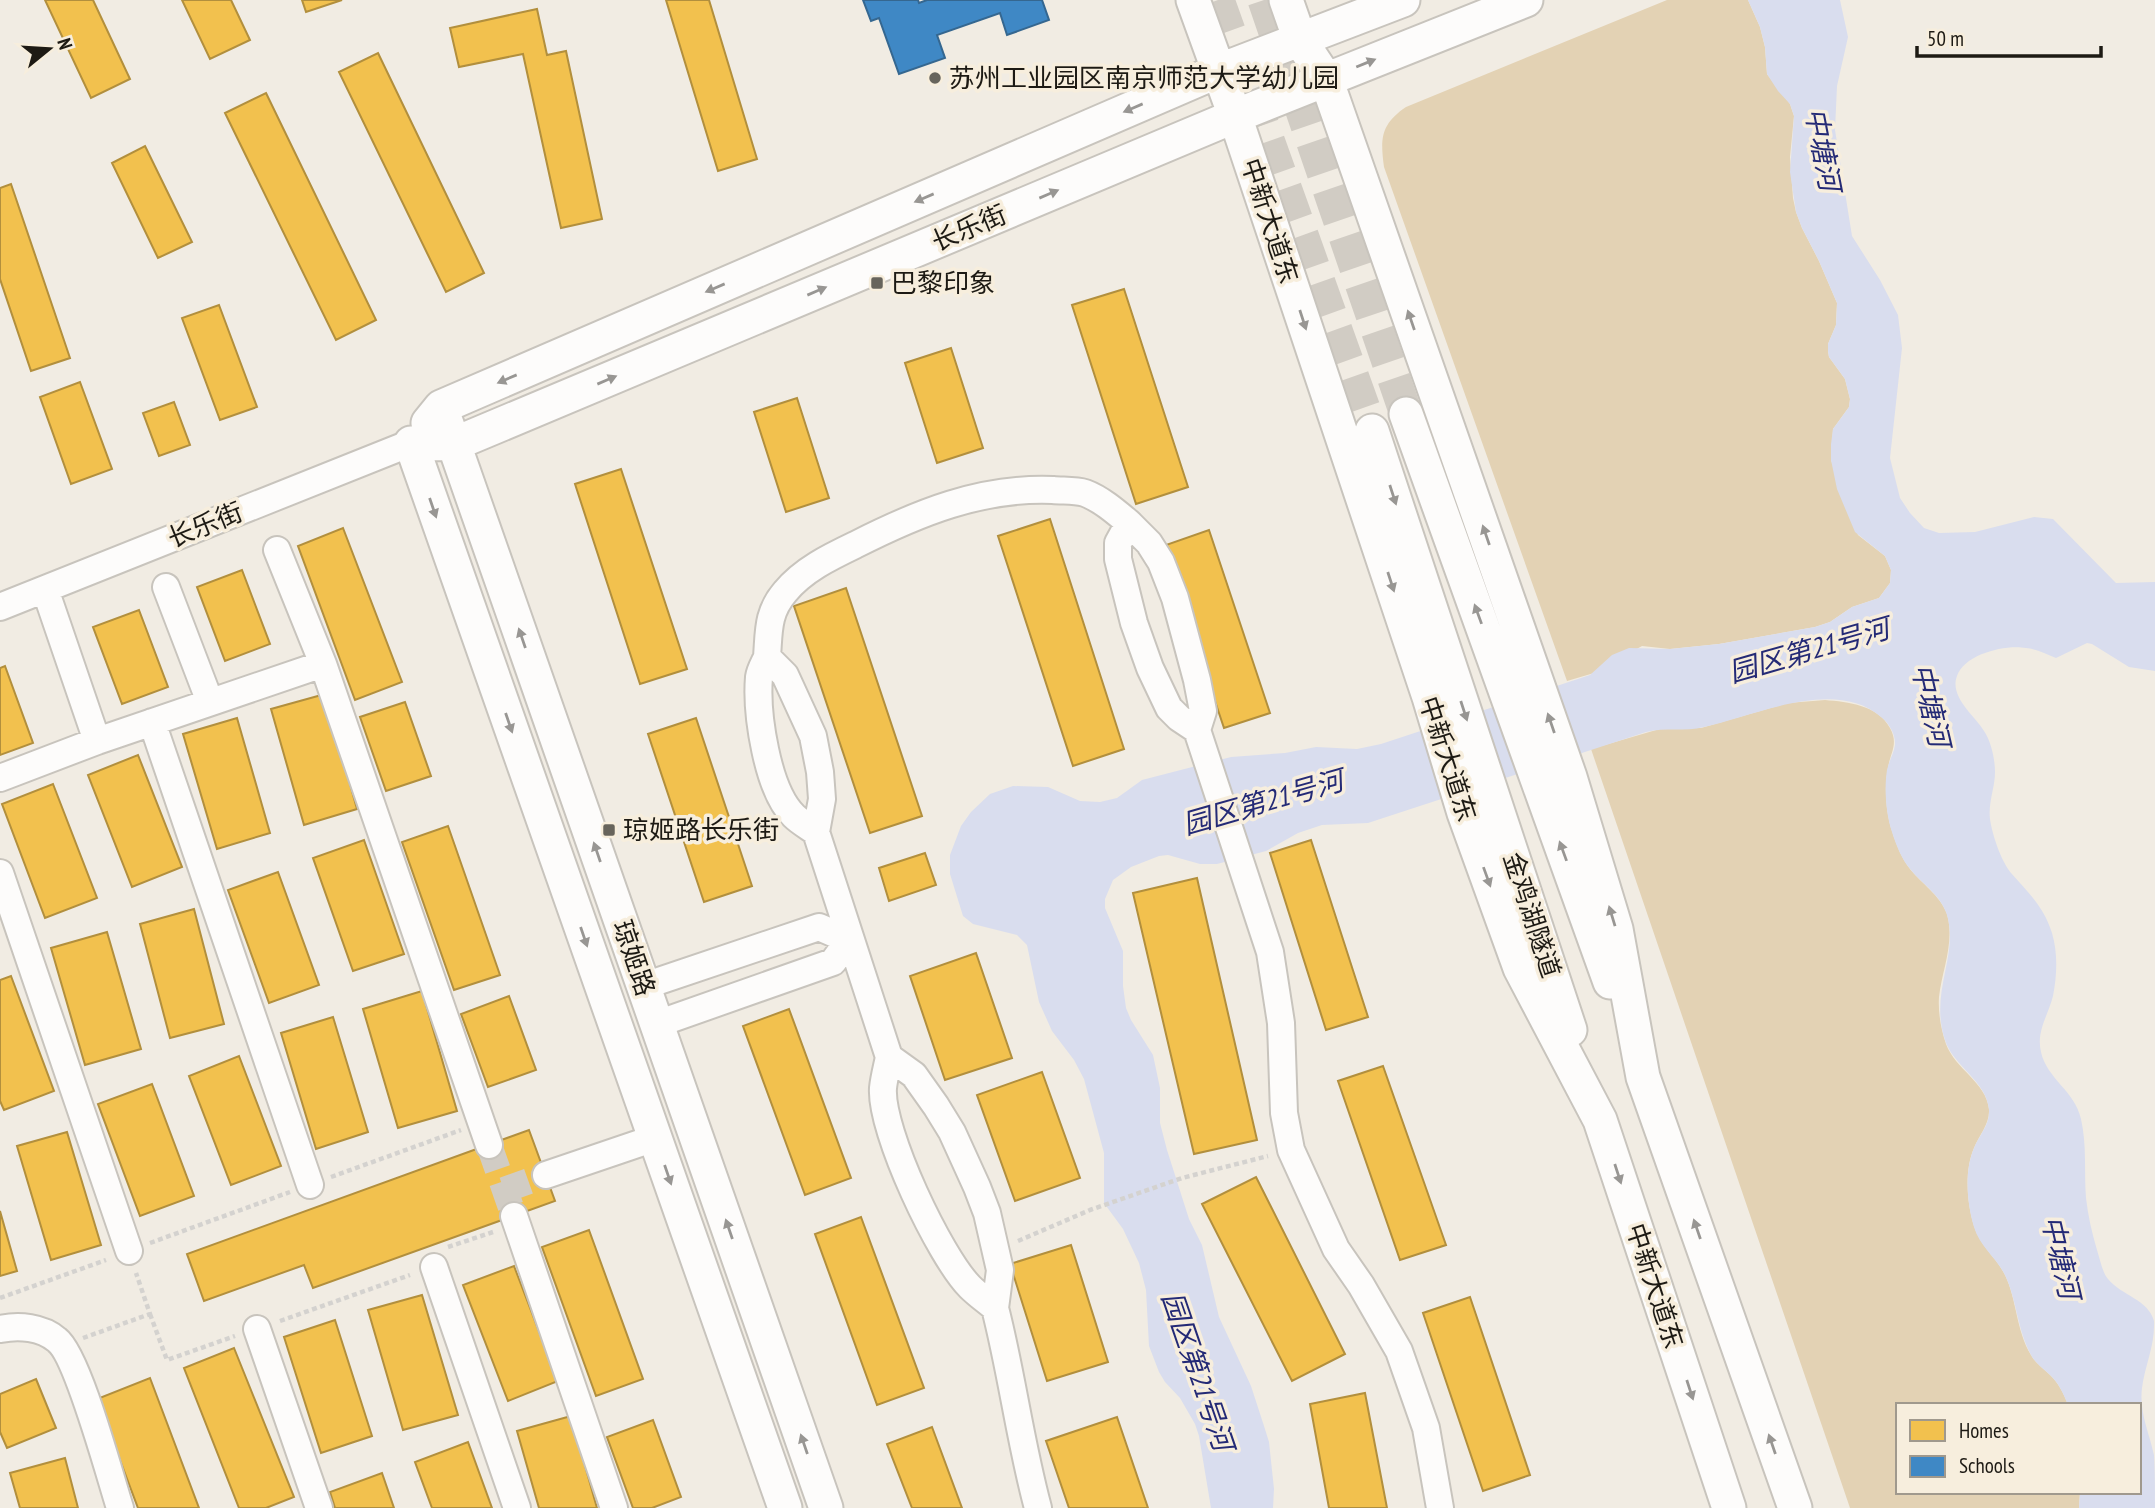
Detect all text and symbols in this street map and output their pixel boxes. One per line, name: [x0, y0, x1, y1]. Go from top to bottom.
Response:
north arrow: [14, 14, 84, 84]
scale bar: [1917, 14, 2101, 58]
text: 50 m: [1927, 25, 1964, 52]
text: N: [52, 35, 78, 52]
one-way arrow: [1356, 58, 1377, 69]
place label: 苏州工业园区南京师范大学幼儿园: [949, 61, 1339, 94]
marker: 苏州工业园区南京师范大学幼儿园: [927, 70, 943, 86]
one-way arrow: [1123, 102, 1143, 114]
water label: 中塘河: [1797, 104, 1851, 199]
street label: 中新大道东: [1235, 154, 1306, 288]
one-way arrow: [1039, 188, 1059, 200]
one-way arrow: [914, 193, 935, 204]
street label: 长乐街: [926, 197, 1011, 258]
place label: 巴黎印象: [891, 266, 995, 299]
marker: 巴黎印象: [869, 275, 885, 291]
one-way arrow: [705, 283, 726, 294]
one-way arrow: [807, 286, 828, 297]
one-way arrow: [1405, 309, 1416, 330]
one-way arrow: [1298, 310, 1309, 331]
one-way arrow: [496, 374, 517, 385]
one-way arrow: [597, 374, 618, 385]
one-way arrow: [1388, 485, 1399, 506]
street label: 长乐街: [162, 495, 247, 554]
one-way arrow: [428, 497, 439, 518]
one-way arrow: [1480, 524, 1491, 545]
one-way arrow: [1386, 572, 1396, 593]
one-way arrow: [1472, 603, 1483, 624]
water label: 园区第21号河: [1724, 608, 1898, 690]
one-way arrow: [516, 627, 527, 648]
water label: 中塘河: [1904, 660, 1960, 755]
street label: 中新大道东: [1413, 692, 1484, 826]
one-way arrow: [1460, 701, 1470, 722]
one-way arrow: [504, 712, 515, 733]
one-way arrow: [1545, 712, 1556, 733]
water label: 园区第21号河: [1178, 760, 1352, 842]
place label: 琼姬路长乐街: [623, 813, 779, 846]
marker: 琼姬路长乐街: [601, 822, 617, 838]
one-way arrow: [1557, 840, 1568, 861]
one-way arrow: [591, 842, 602, 863]
street label: 金鸡湖隧道: [1497, 848, 1568, 982]
one-way arrow: [1482, 867, 1493, 888]
one-way arrow: [1607, 905, 1617, 926]
street label: 琼姬路: [606, 916, 663, 1000]
one-way arrow: [579, 927, 590, 948]
one-way arrow: [663, 1164, 674, 1185]
one-way arrow: [1613, 1164, 1624, 1185]
water label: 中塘河: [2034, 1212, 2090, 1307]
one-way arrow: [723, 1218, 734, 1239]
one-way arrow: [1691, 1218, 1702, 1239]
street label: 中新大道东: [1620, 1219, 1691, 1353]
water label: 园区第21号河: [1154, 1287, 1244, 1460]
one-way arrow: [1685, 1380, 1695, 1401]
legend: [1896, 1403, 2141, 1494]
text: Homes: [1959, 1417, 2009, 1444]
one-way arrow: [798, 1433, 809, 1454]
one-way arrow: [1766, 1433, 1777, 1454]
text: Schools: [1959, 1452, 2015, 1479]

